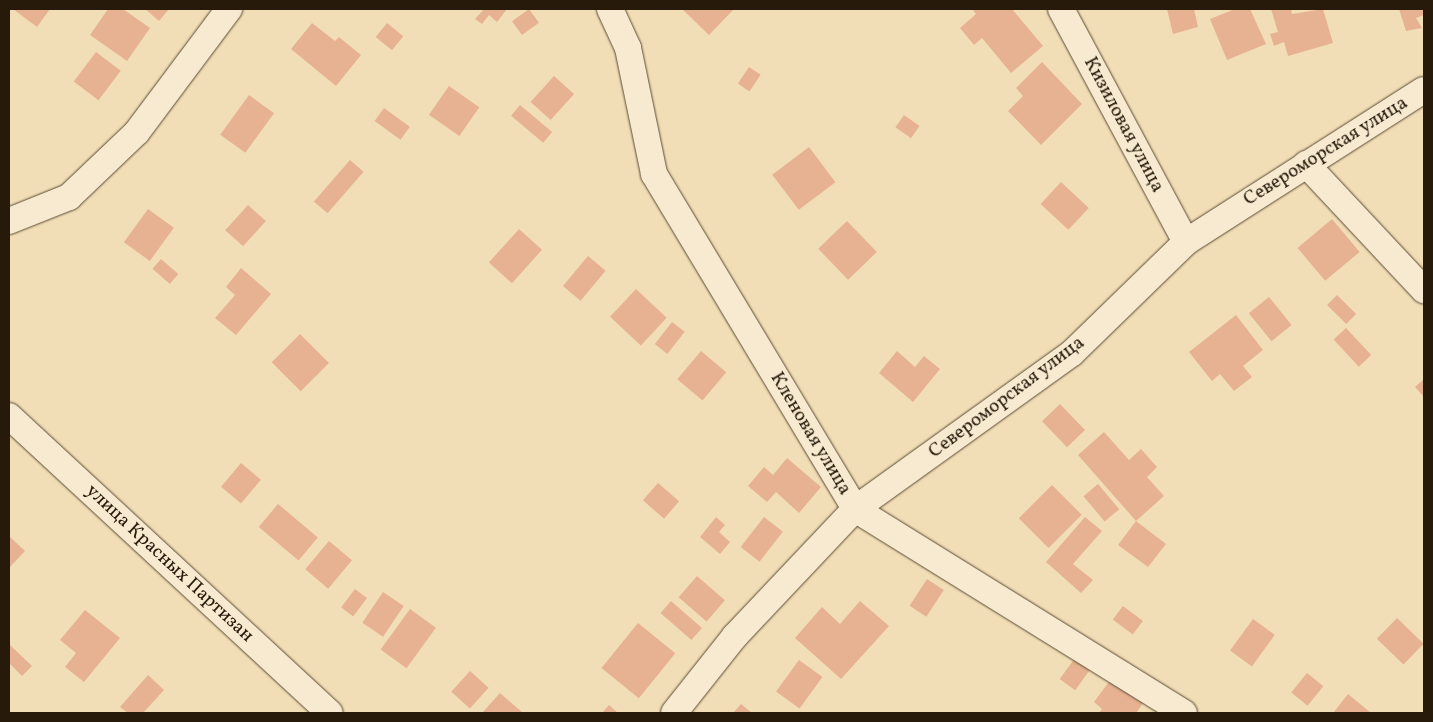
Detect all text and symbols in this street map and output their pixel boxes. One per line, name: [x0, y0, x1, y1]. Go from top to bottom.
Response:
street label: Кизиловая улица: [1078, 53, 1168, 197]
street label: Североморская улица: [1240, 92, 1412, 212]
street label: Североморская улица: [924, 332, 1090, 464]
street label: Кленовая улица: [764, 368, 856, 500]
street label: улица Красных Партизан: [80, 480, 258, 648]

